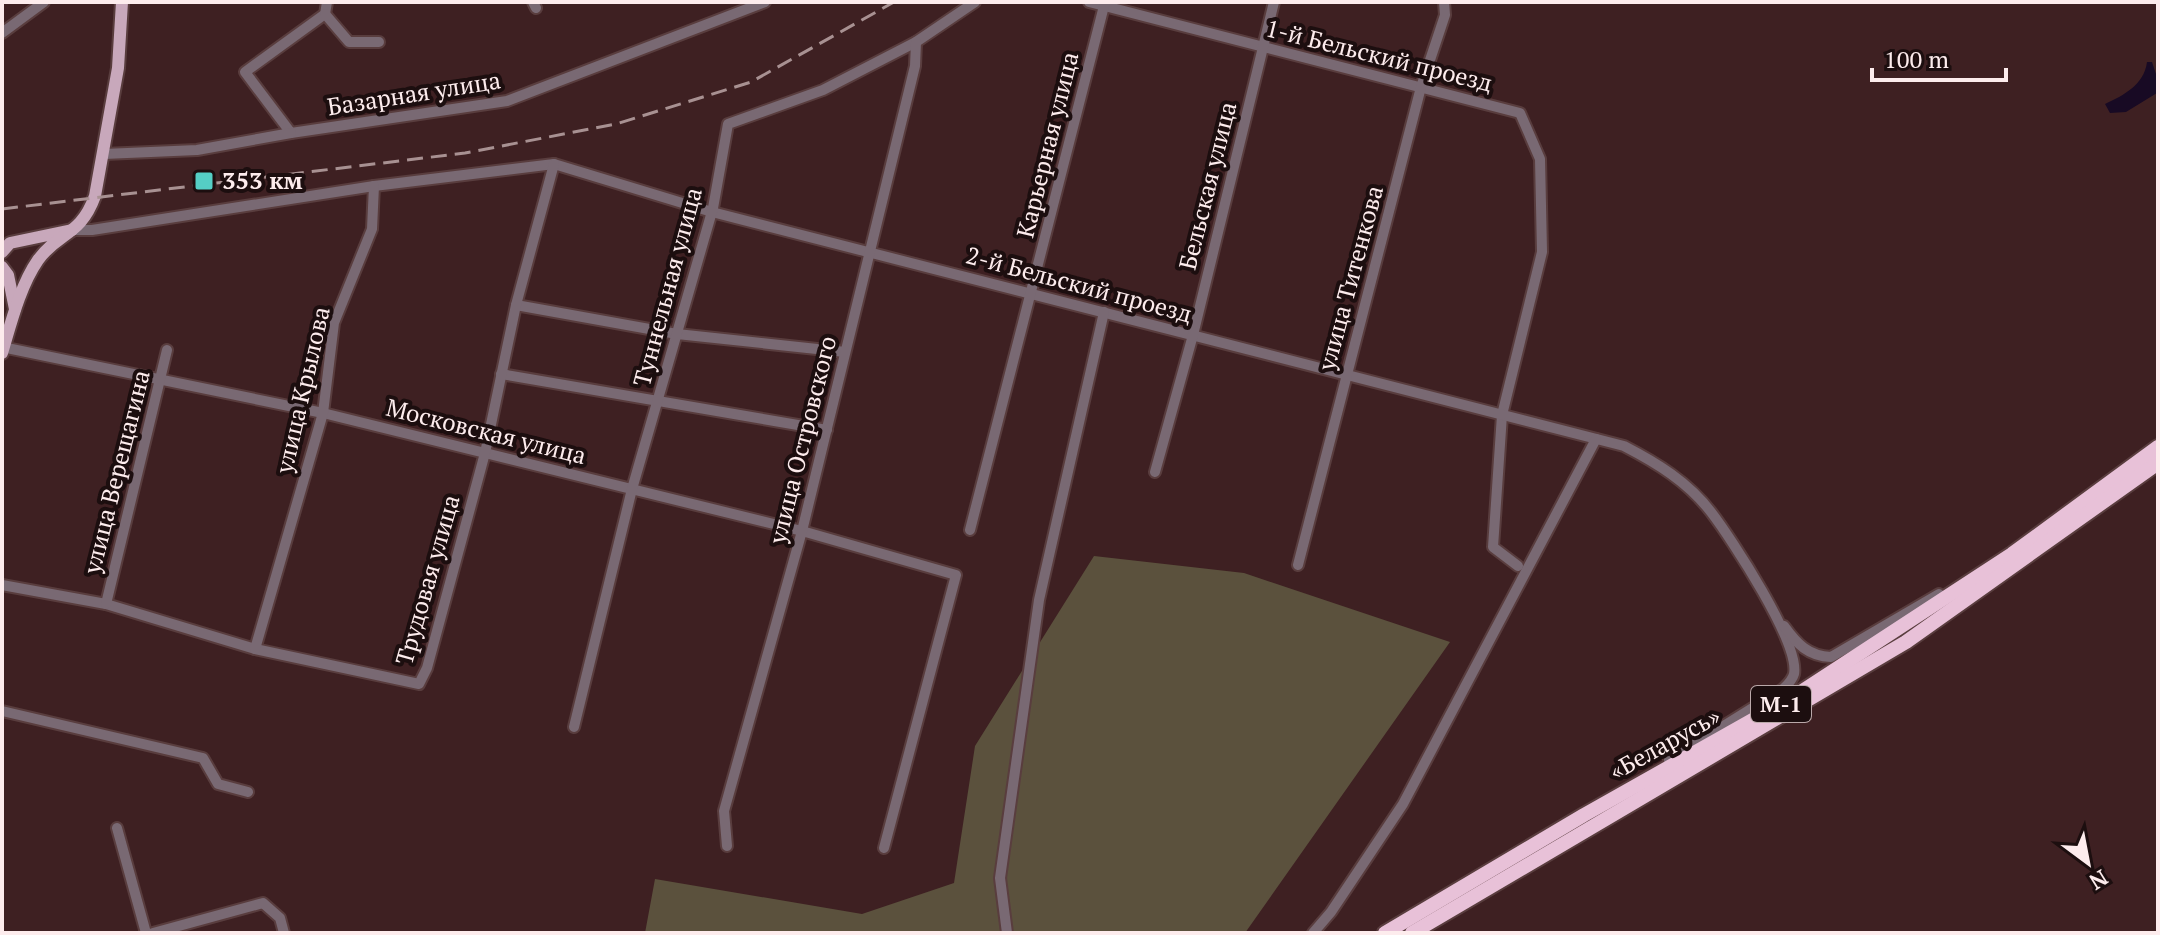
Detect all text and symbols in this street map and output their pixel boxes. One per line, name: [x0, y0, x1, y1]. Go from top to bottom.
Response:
street label: 1-й Бельский проезд: [1263, 11, 1496, 99]
scale bar: [1872, 32, 2006, 82]
text: 100 m: [1884, 43, 1949, 75]
street label: Карьерная улица: [1008, 49, 1086, 241]
street label: Базарная улица: [325, 64, 503, 123]
street label: Бельская улица: [1171, 98, 1243, 273]
place label: 353 км: [222, 164, 303, 196]
marker: 353 км: [193, 170, 215, 192]
street label: улица Титенкова: [1310, 182, 1390, 375]
street label: Туннельная улица: [625, 184, 709, 390]
street label: 2-й Бельский проезд: [963, 238, 1196, 330]
street label: улица Крылова: [267, 303, 337, 477]
street label: улица Островского: [761, 333, 843, 548]
street label: улица Верещагина: [75, 367, 157, 578]
street label: Московская улица: [383, 391, 590, 471]
street label: Трудовая улица: [387, 491, 467, 668]
road number: М-1: [1751, 686, 1811, 722]
street label: «Беларусь»: [1603, 699, 1726, 787]
north arrow: [2048, 823, 2128, 903]
text: N: [2084, 864, 2114, 897]

